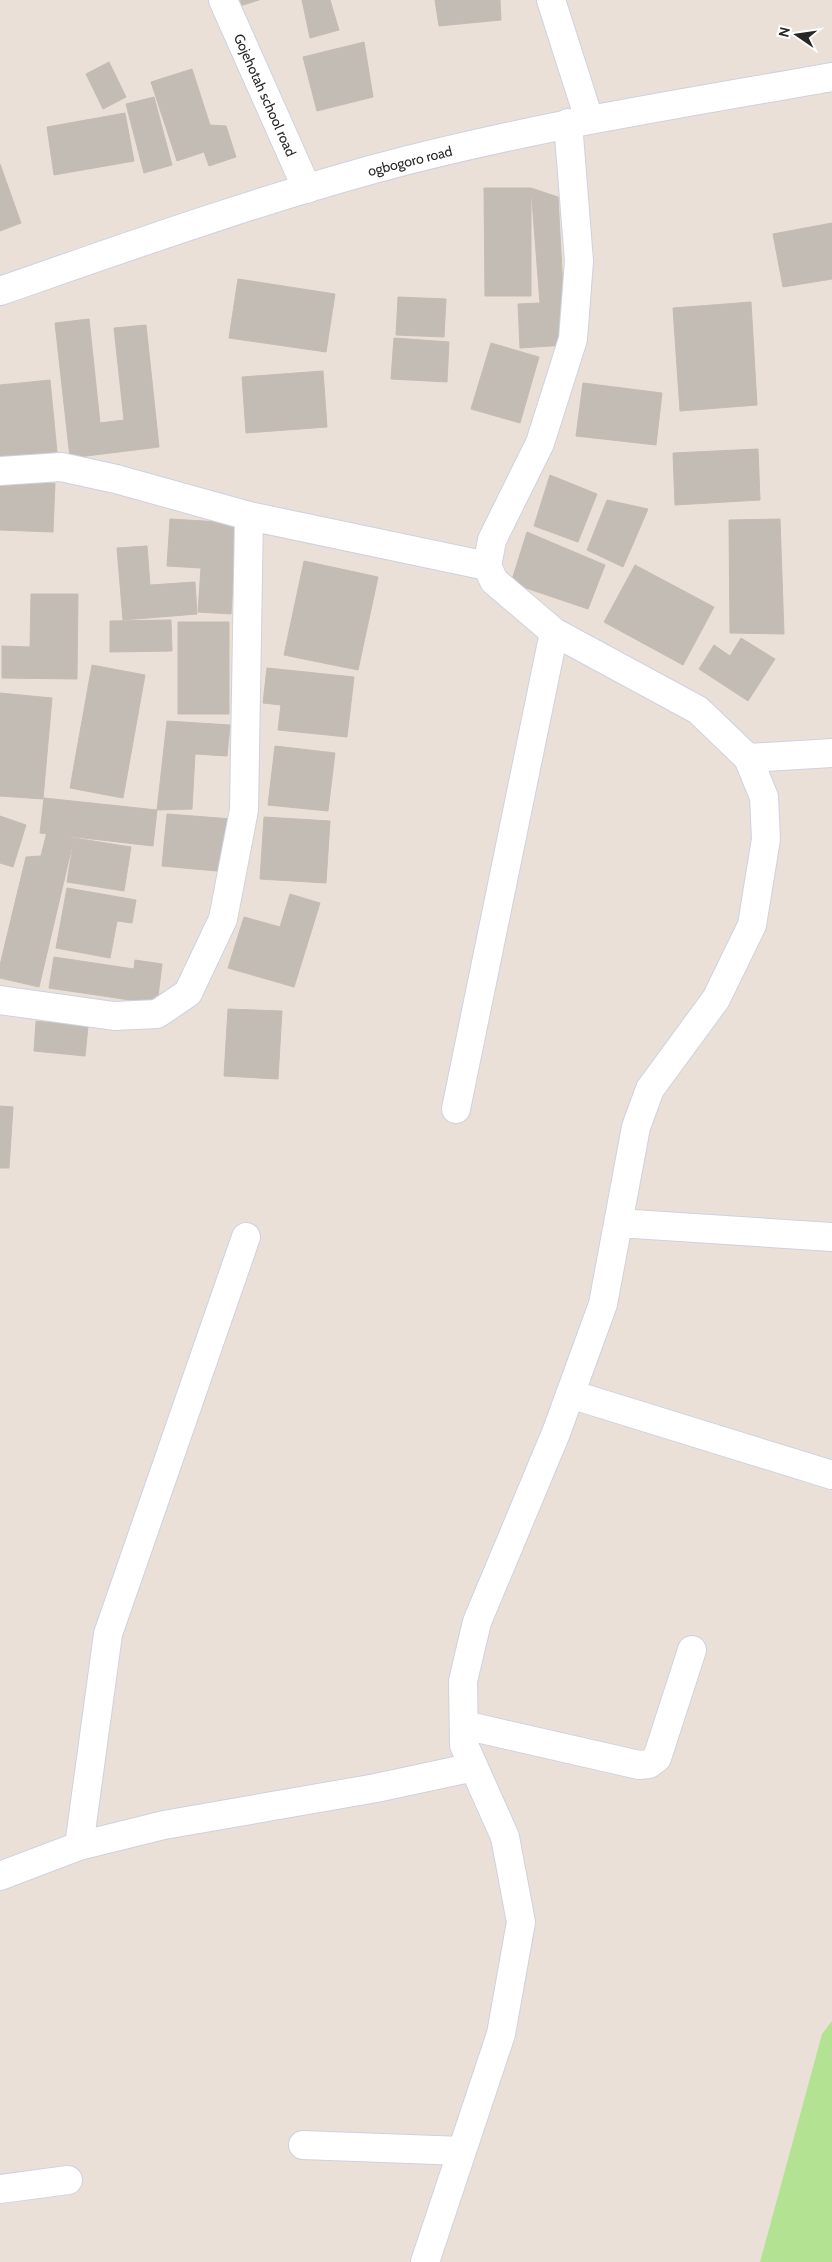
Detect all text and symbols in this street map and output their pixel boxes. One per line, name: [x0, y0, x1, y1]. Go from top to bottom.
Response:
north arrow: [772, 10, 822, 60]
text: N: [774, 25, 794, 39]
street label: Gojehotah school road: [230, 31, 300, 159]
street label: ogbogoro road: [366, 142, 454, 180]

